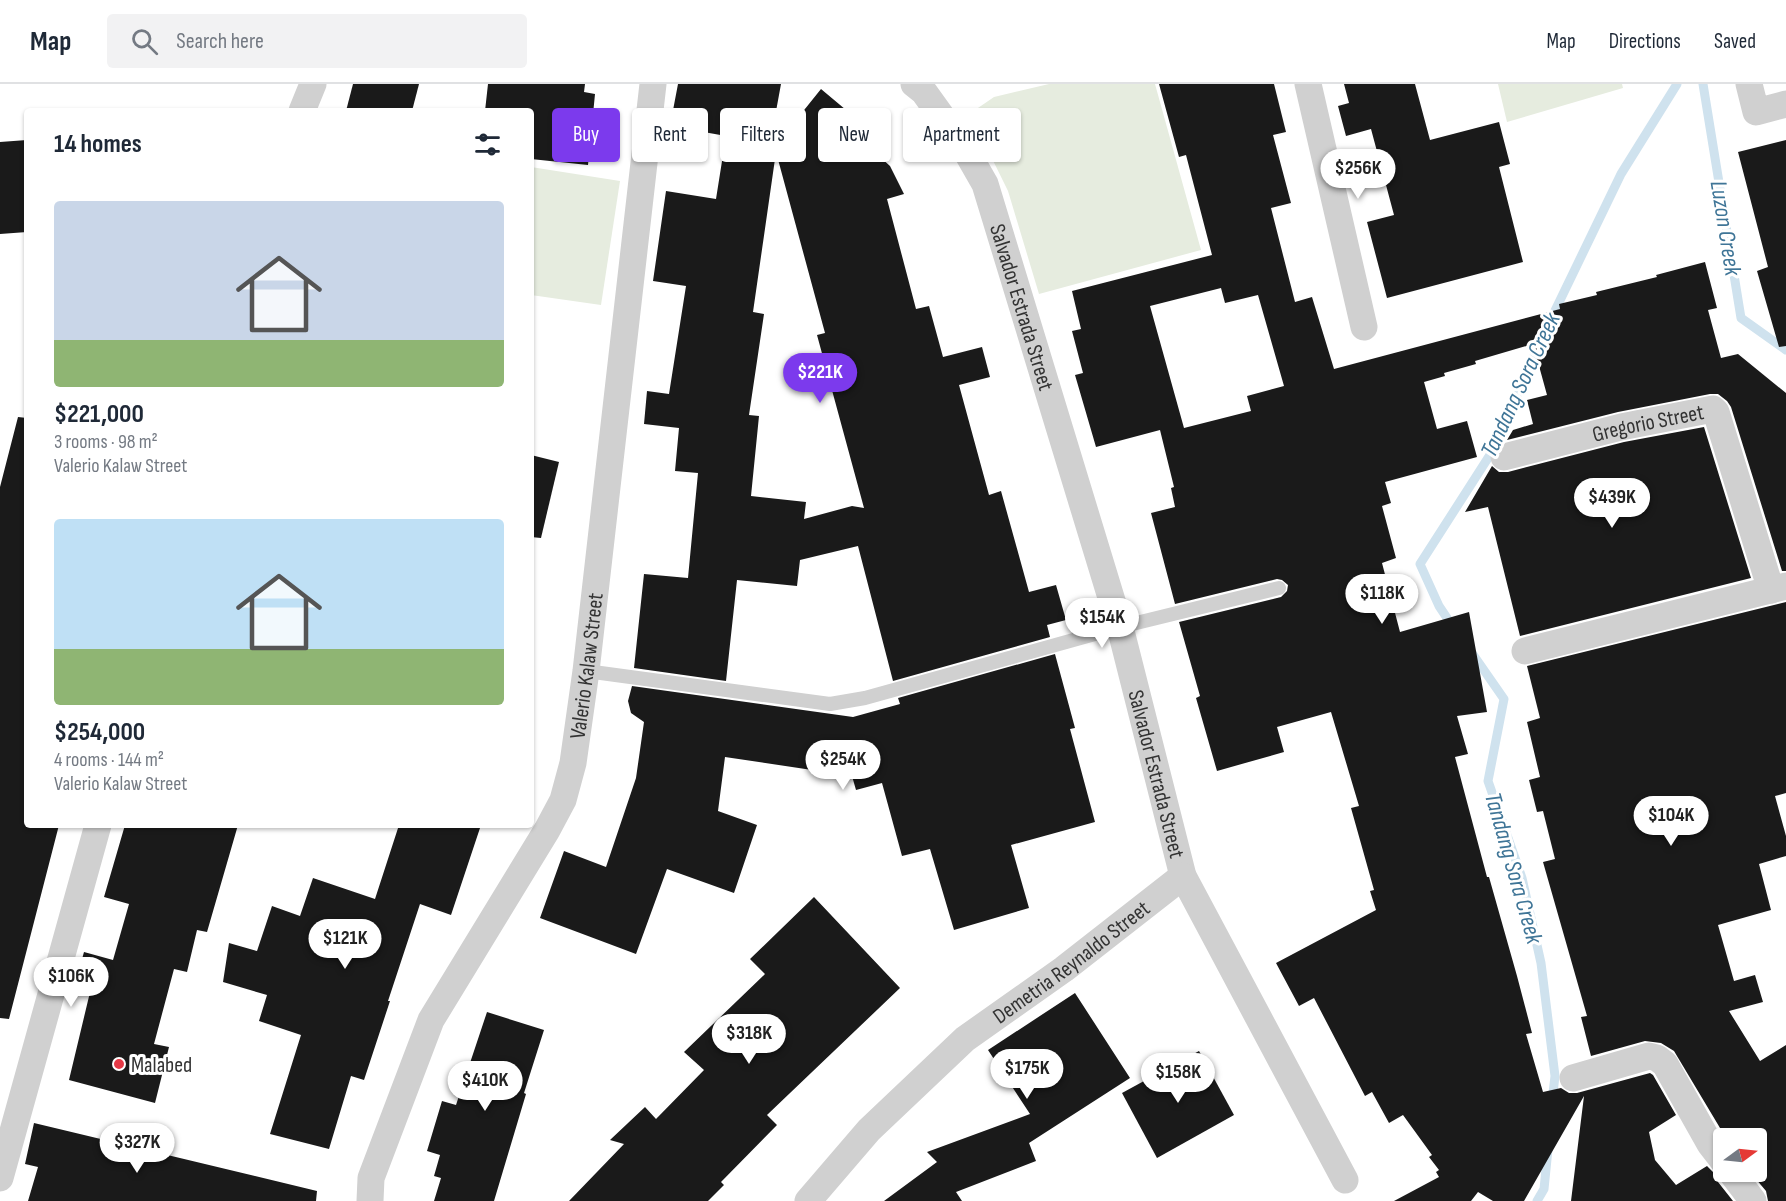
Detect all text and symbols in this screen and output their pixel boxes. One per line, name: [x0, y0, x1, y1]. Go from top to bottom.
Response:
search box: [107, 14, 527, 68]
text: Map: [30, 25, 71, 58]
icon: search: [128, 25, 161, 58]
text: Search here: [176, 28, 264, 55]
text: Map: [1546, 29, 1576, 54]
text: Directions: [1609, 29, 1681, 54]
text: Saved: [1714, 29, 1756, 54]
chip: Buy: [552, 108, 620, 162]
chip: Rent: [632, 108, 708, 162]
chip: Filters: [720, 108, 806, 162]
chip: New: [818, 108, 891, 162]
chip: Apartment: [903, 108, 1021, 162]
icon: filters: [471, 128, 504, 161]
text: 14 homes: [54, 129, 142, 160]
pin: $256K: [1316, 149, 1400, 200]
text: $256K: [1334, 156, 1382, 180]
water label: Luzon Creek: [1704, 179, 1747, 279]
street label: Salvador Estrada Street: [983, 221, 1059, 394]
icon: home: [225, 240, 333, 348]
water label: Tandang Sora Creek: [1474, 307, 1567, 462]
pin: $221K: [778, 353, 862, 404]
text: $221K: [797, 360, 843, 384]
text: $221,000: [54, 399, 144, 430]
street label: Gregorio Street: [1590, 399, 1706, 449]
text: 3 rooms · 98 m²: [54, 430, 158, 454]
text: Valerio Kalaw Street: [54, 454, 187, 478]
pin: $439K: [1570, 478, 1654, 529]
text: $439K: [1588, 485, 1636, 509]
icon: home: [225, 558, 333, 666]
pin: $118K: [1340, 574, 1424, 625]
text: $118K: [1359, 581, 1405, 605]
street label: Valerio Kalaw Street: [565, 591, 610, 741]
pin: $154K: [1060, 598, 1144, 649]
text: $154K: [1079, 605, 1125, 629]
street label: Salvador Estrada Street: [1121, 687, 1190, 862]
text: $254,000: [54, 717, 145, 748]
pin: $254K: [801, 740, 885, 791]
text: $254K: [820, 747, 866, 771]
text: 4 rooms · 144 m²: [54, 748, 164, 772]
text: Valerio Kalaw Street: [54, 772, 187, 796]
water label: Tandang Sora Creek: [1478, 789, 1549, 948]
pin: $104K: [1629, 796, 1713, 847]
text: $104K: [1648, 803, 1694, 827]
street label: Demetria Reynaldo Street: [988, 895, 1156, 1030]
pin: $121K: [303, 919, 387, 970]
text: $121K: [323, 926, 368, 950]
pin: $106K: [29, 957, 113, 1008]
text: $106K: [48, 964, 94, 988]
pin: $318K: [707, 1014, 791, 1065]
text: $318K: [726, 1021, 772, 1045]
pin: $175K: [985, 1049, 1069, 1100]
place label: Malabed: [131, 1052, 192, 1079]
pin: $158K: [1136, 1053, 1220, 1104]
text: $175K: [1004, 1056, 1050, 1080]
marker: Malabed: [112, 1057, 126, 1071]
text: $158K: [1155, 1060, 1201, 1084]
pin: $410K: [443, 1061, 527, 1112]
text: $410K: [462, 1068, 508, 1092]
pin: $327K: [95, 1123, 179, 1174]
north arrow: [1713, 1128, 1767, 1182]
map controls: [1713, 1128, 1767, 1182]
text: $327K: [114, 1130, 160, 1154]

